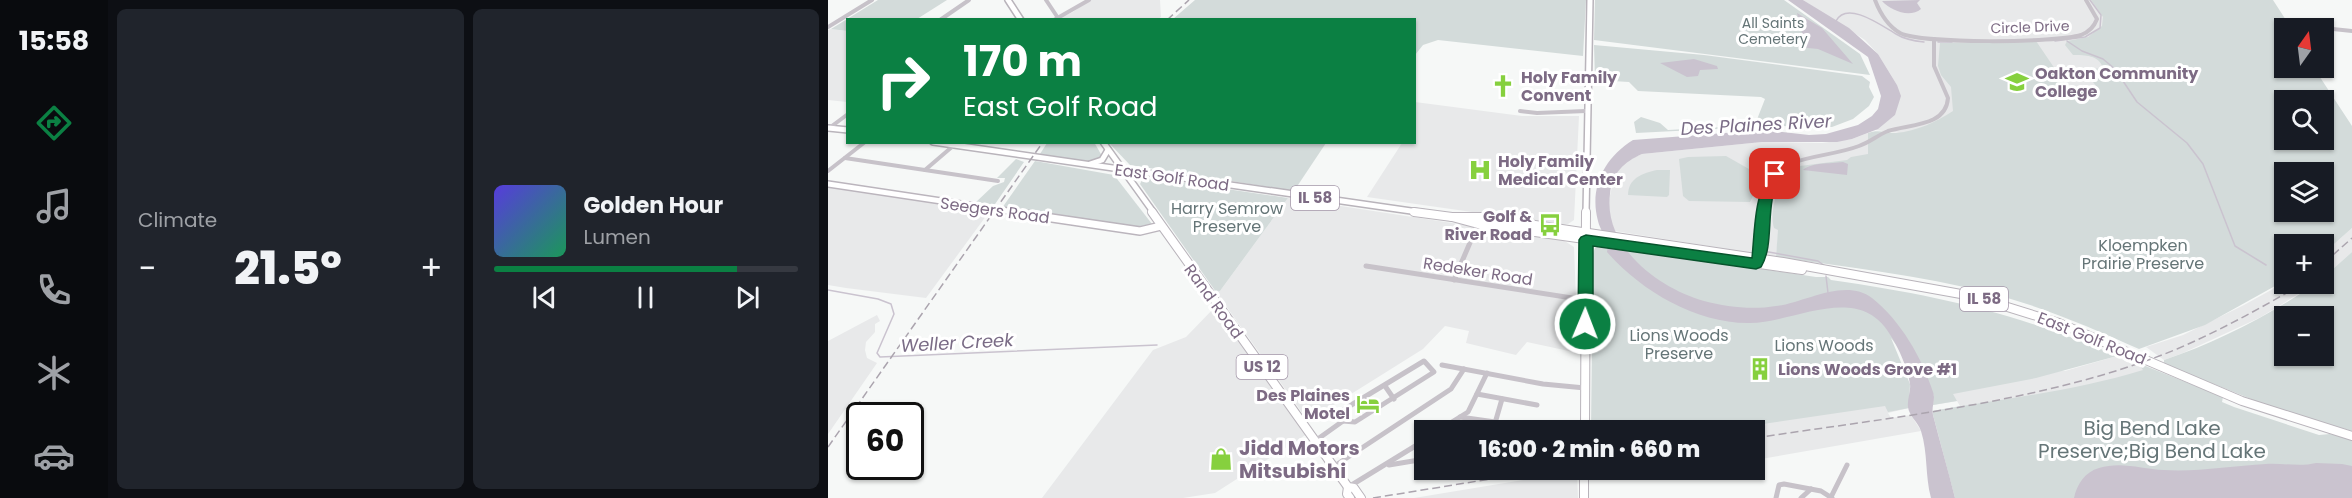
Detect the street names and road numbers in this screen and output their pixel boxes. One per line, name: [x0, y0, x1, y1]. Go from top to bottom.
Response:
street label: Circle Drive: [1990, 16, 2070, 38]
street label: East Golf Road: [1113, 158, 1231, 197]
road number: IL 58: [1291, 186, 1339, 210]
street label: Seegers Road: [939, 191, 1051, 230]
street label: Redeker Road: [1422, 252, 1534, 291]
street label: Rand Road: [1179, 259, 1249, 343]
road number: IL 58: [1960, 287, 2008, 311]
street label: East Golf Road: [2034, 306, 2150, 371]
road number: US 12: [1236, 355, 1288, 379]

